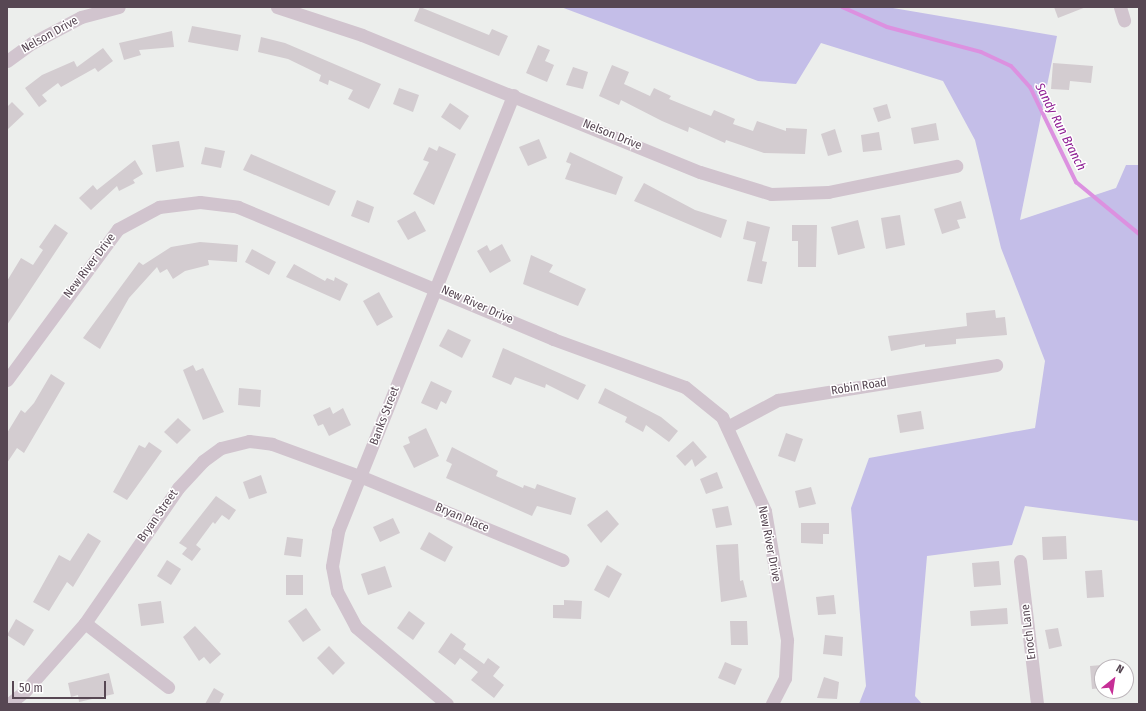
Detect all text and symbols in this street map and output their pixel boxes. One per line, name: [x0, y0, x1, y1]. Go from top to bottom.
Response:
street label: Nelson Drive: [19, 14, 81, 56]
water label: Sandy Run Branch: [1031, 81, 1089, 173]
street label: Nelson Drive: [580, 117, 644, 153]
street label: New River Drive: [61, 231, 119, 301]
street label: New River Drive: [439, 283, 515, 327]
street label: Robin Road: [830, 376, 888, 398]
street label: Banks Street: [367, 385, 403, 447]
street label: Bryan Street: [135, 487, 181, 545]
street label: Bryan Place: [433, 500, 491, 536]
street label: New River Drive: [755, 505, 783, 583]
street label: Enoch Lane: [1018, 603, 1040, 661]
north arrow: [1094, 659, 1134, 699]
text: N: [1114, 662, 1126, 676]
scale bar: [14, 673, 108, 699]
text: 50 m: [19, 681, 43, 695]

